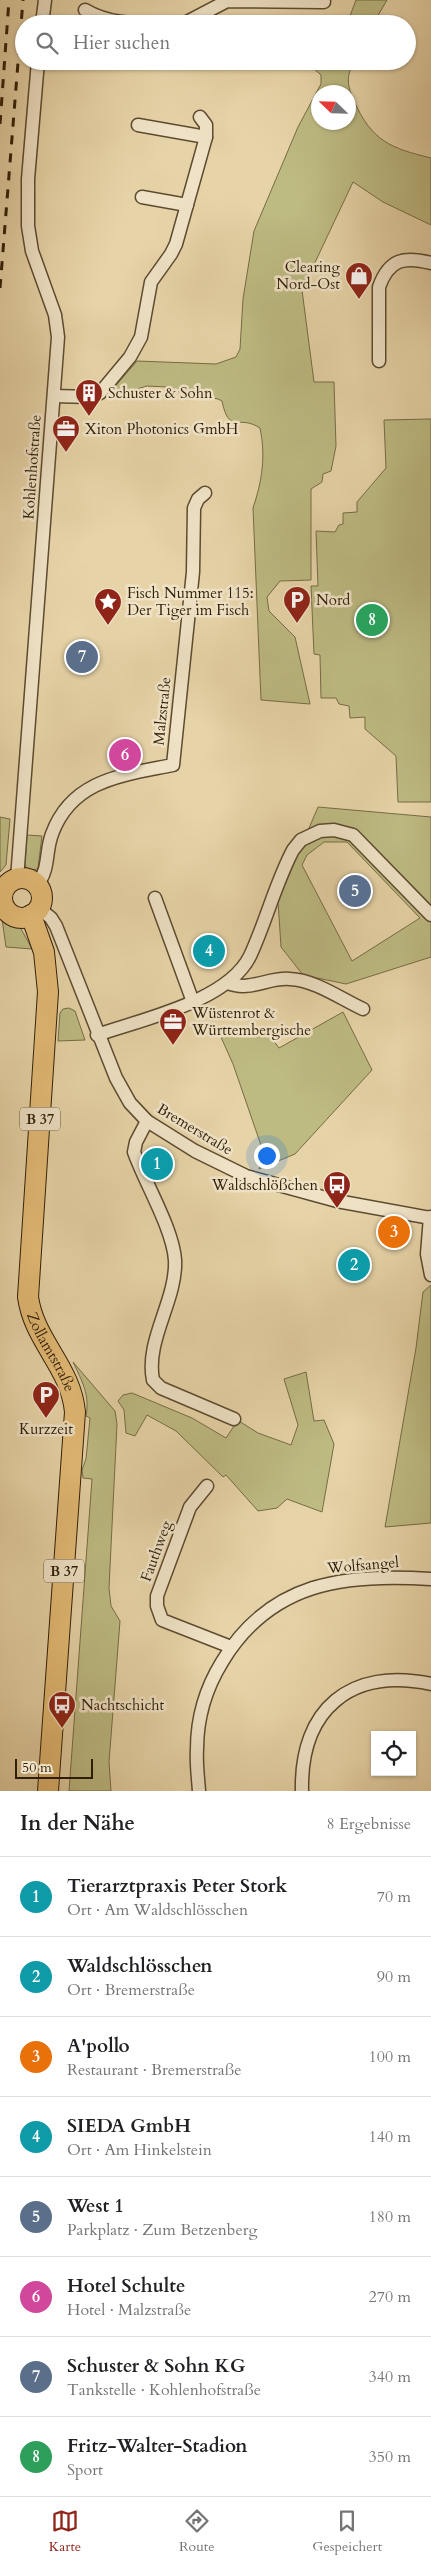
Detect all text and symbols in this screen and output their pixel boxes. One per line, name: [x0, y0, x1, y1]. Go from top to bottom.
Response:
search box: [15, 15, 416, 70]
icon: search: [33, 29, 61, 57]
text: Hier suchen: [73, 30, 170, 56]
north arrow: [311, 85, 356, 130]
place label: Clearing Nord-Ost: [276, 257, 341, 294]
shop icon: Clearing Nord-Ost: [344, 261, 374, 300]
building icon: Schuster & Sohn: [74, 378, 104, 417]
place label: Schuster & Sohn: [108, 383, 213, 403]
street label: Kohlenhofstraße: [18, 414, 46, 520]
office icon: Xiton Photonics GmbH: [51, 414, 81, 453]
place label: Xiton Photonics GmbH: [85, 419, 239, 439]
place label: Fisch Nummer 115: Der Tiger im Fisch: [127, 583, 253, 620]
parking icon: Nord: [282, 585, 312, 624]
place icon: Fisch Nummer 115: Der Tiger im Fisch: [93, 587, 123, 626]
place label: Nord: [316, 590, 350, 610]
pin: 8: [356, 601, 388, 639]
pin: 7: [66, 638, 98, 676]
street label: Malzstraße: [148, 676, 176, 746]
pin: 6: [109, 736, 141, 774]
pin: 5: [339, 872, 371, 910]
pin: 4: [193, 932, 225, 970]
place label: Wüstenrot & Württembergische: [191, 1003, 311, 1040]
office icon: Wüstenrot & Württembergische: [158, 1007, 188, 1046]
street label: Bremerstraße: [153, 1099, 237, 1160]
road number: B 37: [20, 1108, 60, 1130]
your location: [254, 1143, 280, 1169]
pin: 1: [141, 1145, 173, 1183]
bus stop icon: Waldschlößchen: [322, 1170, 352, 1209]
place label: Waldschlößchen: [211, 1175, 318, 1195]
pin: 3: [378, 1213, 410, 1251]
pin: 2: [338, 1246, 370, 1284]
street label: Zollamtstraße: [22, 1309, 80, 1395]
parking icon: Kurzzeit: [31, 1380, 61, 1419]
place label: Kurzzeit: [19, 1419, 73, 1439]
street label: Fauthweg: [136, 1517, 176, 1584]
street label: Wolfsangel: [325, 1552, 400, 1578]
road number: B 37: [44, 1560, 84, 1582]
bus stop icon: Nachtschicht: [47, 1690, 77, 1729]
place label: Nachtschicht: [81, 1695, 164, 1715]
map controls: [371, 1731, 416, 1776]
button: locate: [371, 1731, 416, 1776]
scale bar: [15, 1756, 92, 1779]
text: 50 m: [22, 1758, 52, 1777]
text: In der Nähe: [20, 1809, 135, 1838]
text: 8 Ergebnisse: [326, 1813, 411, 1835]
text: Tierarztpraxis Peter Stork: [67, 1873, 287, 1899]
text: 1: [32, 1886, 40, 1908]
text: 70 m: [377, 1886, 411, 1908]
text: Ort · Am Waldschlösschen: [67, 1899, 248, 1921]
text: Waldschlösschen: [67, 1953, 213, 1979]
text: 2: [32, 1966, 40, 1988]
text: 90 m: [377, 1966, 411, 1988]
text: Ort · Bremerstraße: [67, 1979, 195, 2001]
text: A'pollo: [67, 2033, 129, 2059]
text: 3: [32, 2046, 40, 2068]
text: 100 m: [369, 2046, 411, 2068]
text: Restaurant · Bremerstraße: [67, 2059, 242, 2081]
text: SIEDA GmbH: [67, 2113, 191, 2139]
text: 4: [32, 2126, 40, 2148]
text: 140 m: [369, 2126, 411, 2148]
text: Ort · Am Hinkelstein: [67, 2139, 212, 2161]
text: West 1: [67, 2193, 124, 2219]
text: 5: [32, 2206, 40, 2228]
text: 180 m: [369, 2206, 411, 2228]
text: Parkplatz · Zum Betzenberg: [67, 2219, 258, 2241]
text: Hotel Schulte: [67, 2273, 185, 2299]
text: 6: [32, 2286, 40, 2308]
text: 270 m: [369, 2286, 411, 2308]
text: Hotel · Malzstraße: [67, 2299, 191, 2321]
text: Schuster & Sohn KG: [67, 2353, 245, 2379]
text: 7: [32, 2366, 40, 2388]
text: 340 m: [369, 2366, 411, 2388]
text: Tankstelle · Kohlenhofstraße: [67, 2379, 261, 2401]
text: Fritz-Walter-Stadion: [67, 2433, 247, 2459]
text: 8: [32, 2446, 40, 2468]
text: 350 m: [369, 2446, 411, 2468]
text: Sport: [67, 2459, 103, 2481]
tab: Karte: [49, 2507, 81, 2556]
tab: Route: [179, 2507, 215, 2556]
tab: Gespeichert: [312, 2507, 382, 2556]

